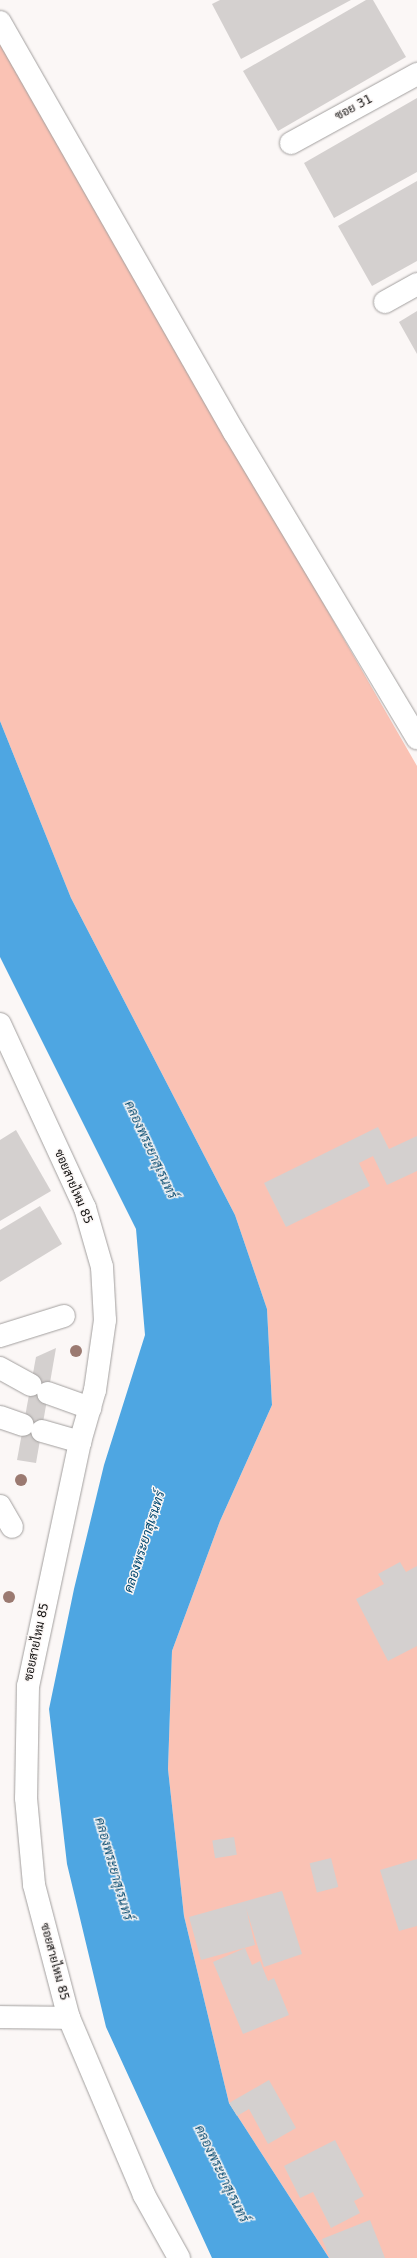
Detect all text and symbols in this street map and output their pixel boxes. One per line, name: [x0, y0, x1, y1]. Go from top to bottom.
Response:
street label: ซอย 31: [333, 92, 375, 124]
water label: คลองพระยาสุเรนทร์: [120, 1099, 180, 1201]
street label: ซอยสายไหม 85: [51, 1148, 95, 1226]
water label: คลองพระยาสุเรนทร์: [121, 1489, 169, 1595]
street label: ซอยสายไหม 85: [22, 1602, 52, 1682]
water label: คลองพระยาสุเรนทร์: [91, 1816, 135, 1922]
street label: ซอยสายไหม 85: [37, 1922, 71, 2002]
water label: คลองพระยาสุเรนทร์: [191, 2123, 251, 2225]

